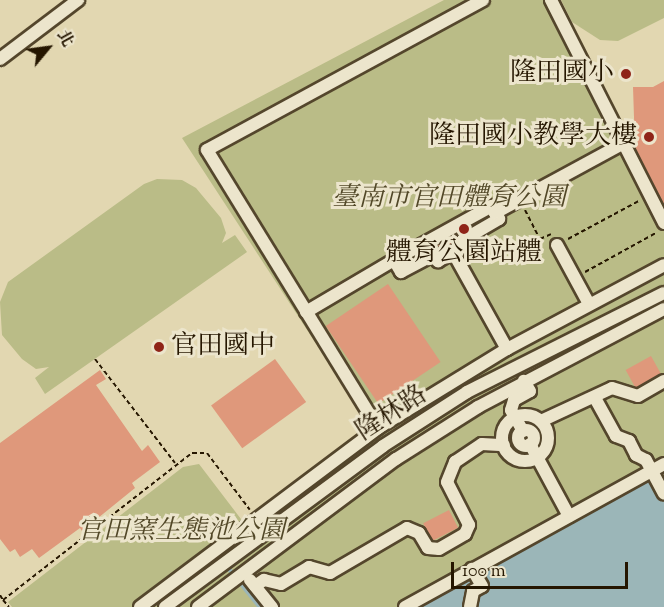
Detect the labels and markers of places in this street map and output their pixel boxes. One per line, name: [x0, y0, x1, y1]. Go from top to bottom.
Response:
place label: 隆田國小: [510, 58, 614, 90]
marker: 隆田國小: [619, 67, 633, 81]
place label: 隆田國小教學大樓: [429, 121, 637, 153]
marker: 隆田國小教學大樓: [642, 130, 656, 144]
marker: 體育公園站體: [457, 222, 471, 236]
place label: 體育公園站體: [386, 238, 542, 270]
place label: 官田國中: [171, 331, 275, 363]
marker: 官田國中: [152, 340, 166, 354]

